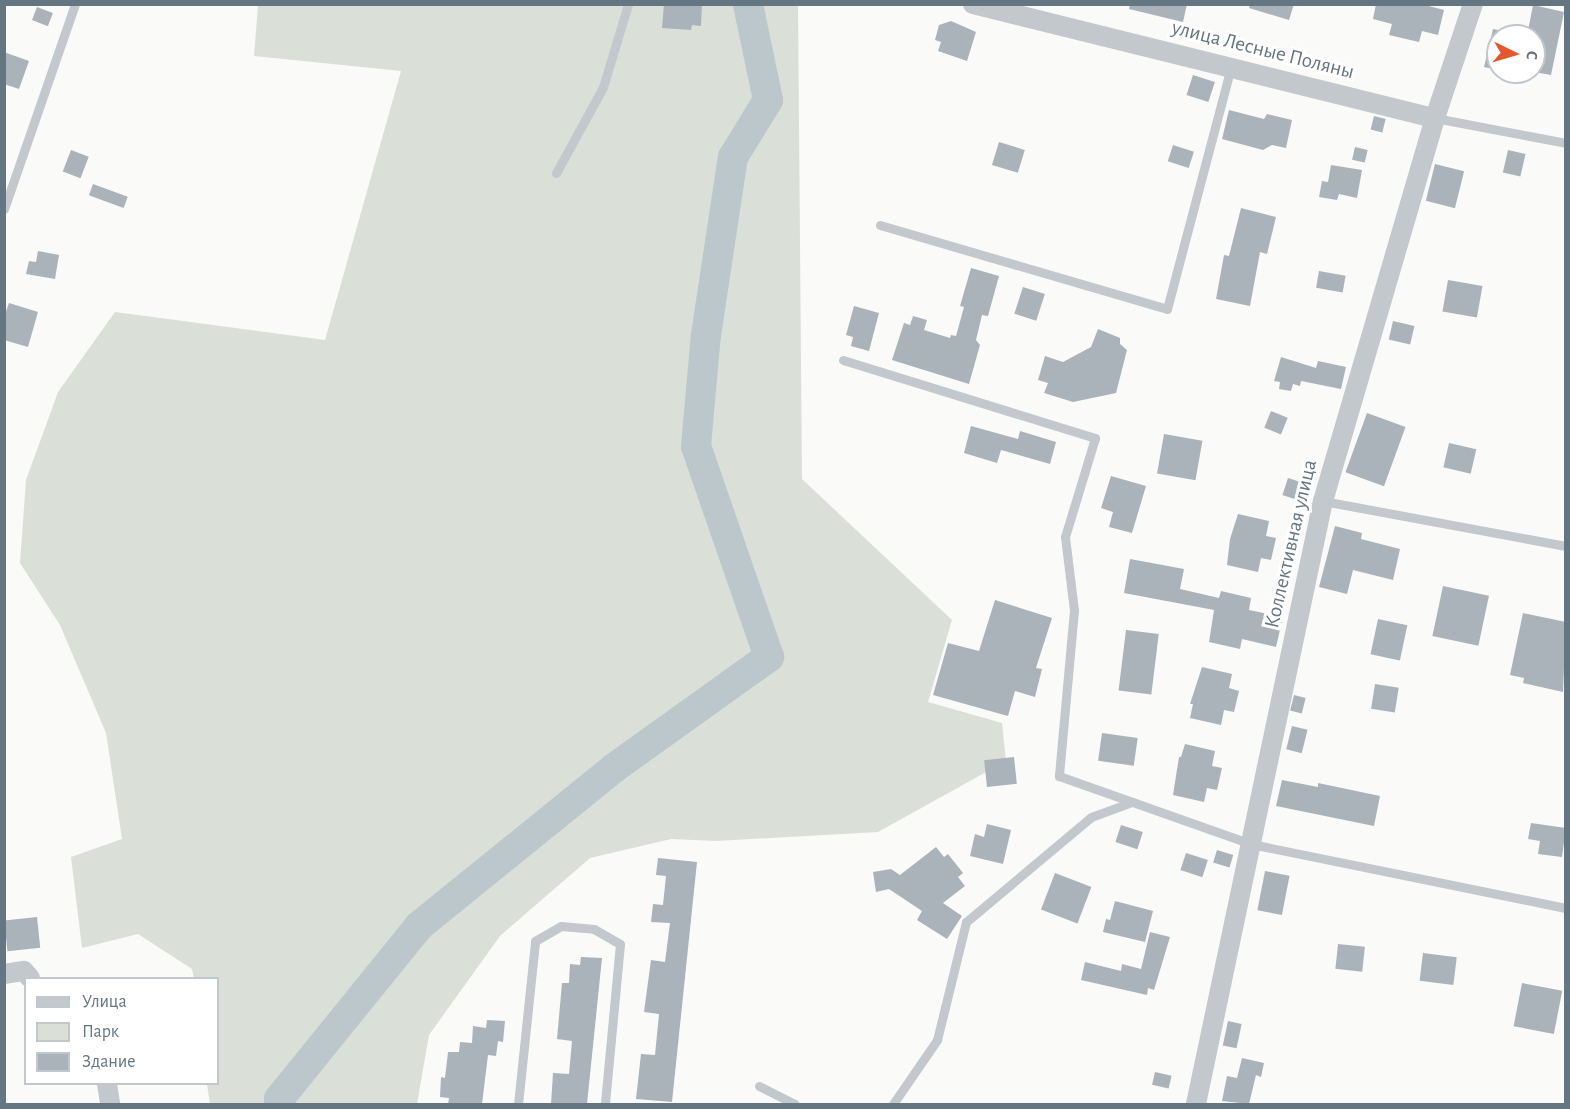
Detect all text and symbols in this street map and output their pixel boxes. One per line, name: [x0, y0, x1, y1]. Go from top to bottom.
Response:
street label: улица Лесные Поляны: [1169, 15, 1357, 85]
north arrow: [1486, 24, 1546, 84]
text: С: [1524, 50, 1540, 60]
street label: Коллективная улица: [1259, 457, 1323, 631]
legend: [24, 977, 219, 1085]
text: Улица: [82, 993, 127, 1011]
text: Парк: [82, 1023, 119, 1041]
text: Здание: [82, 1053, 136, 1071]

